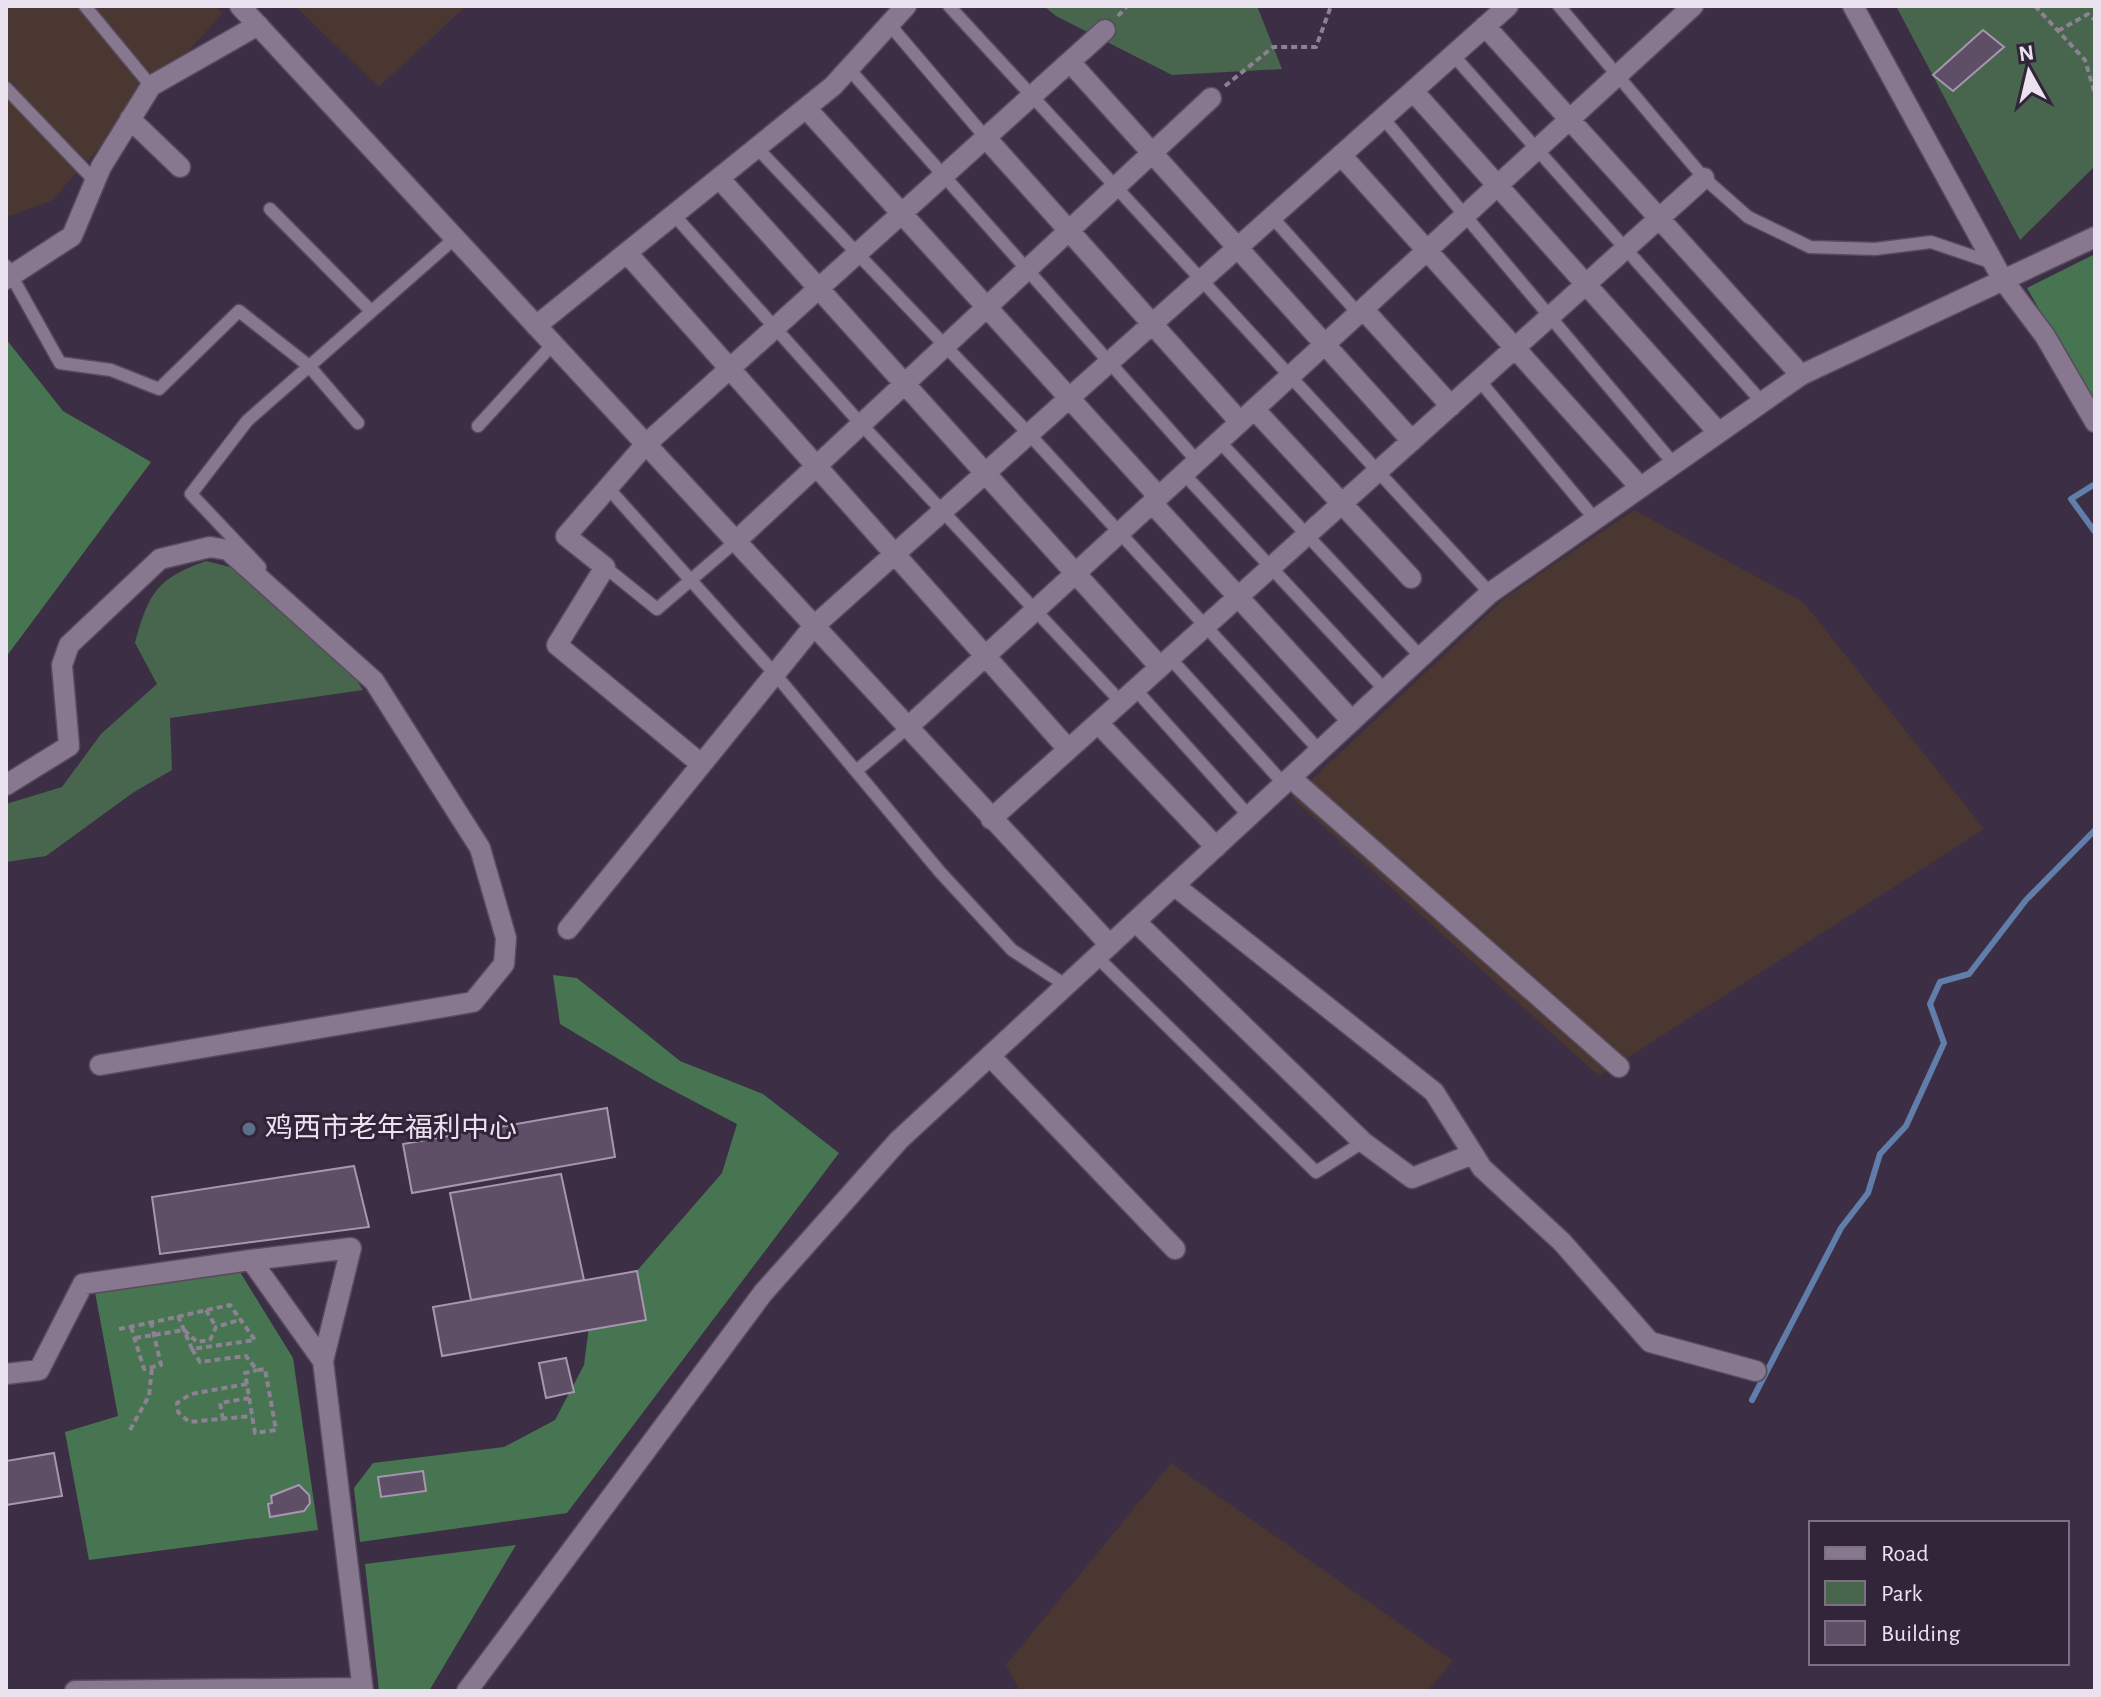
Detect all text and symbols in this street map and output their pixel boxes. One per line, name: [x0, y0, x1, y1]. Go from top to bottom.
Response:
north arrow: [1989, 32, 2069, 112]
text: N: [2017, 41, 2035, 65]
place label: 鸡西市老年福利中心: [265, 1113, 517, 1143]
marker: 鸡西市老年福利中心: [240, 1120, 258, 1138]
legend: [1809, 1521, 2069, 1665]
text: Road: [1881, 1542, 1929, 1566]
text: Park: [1881, 1582, 1922, 1606]
text: Building: [1881, 1622, 1960, 1646]

